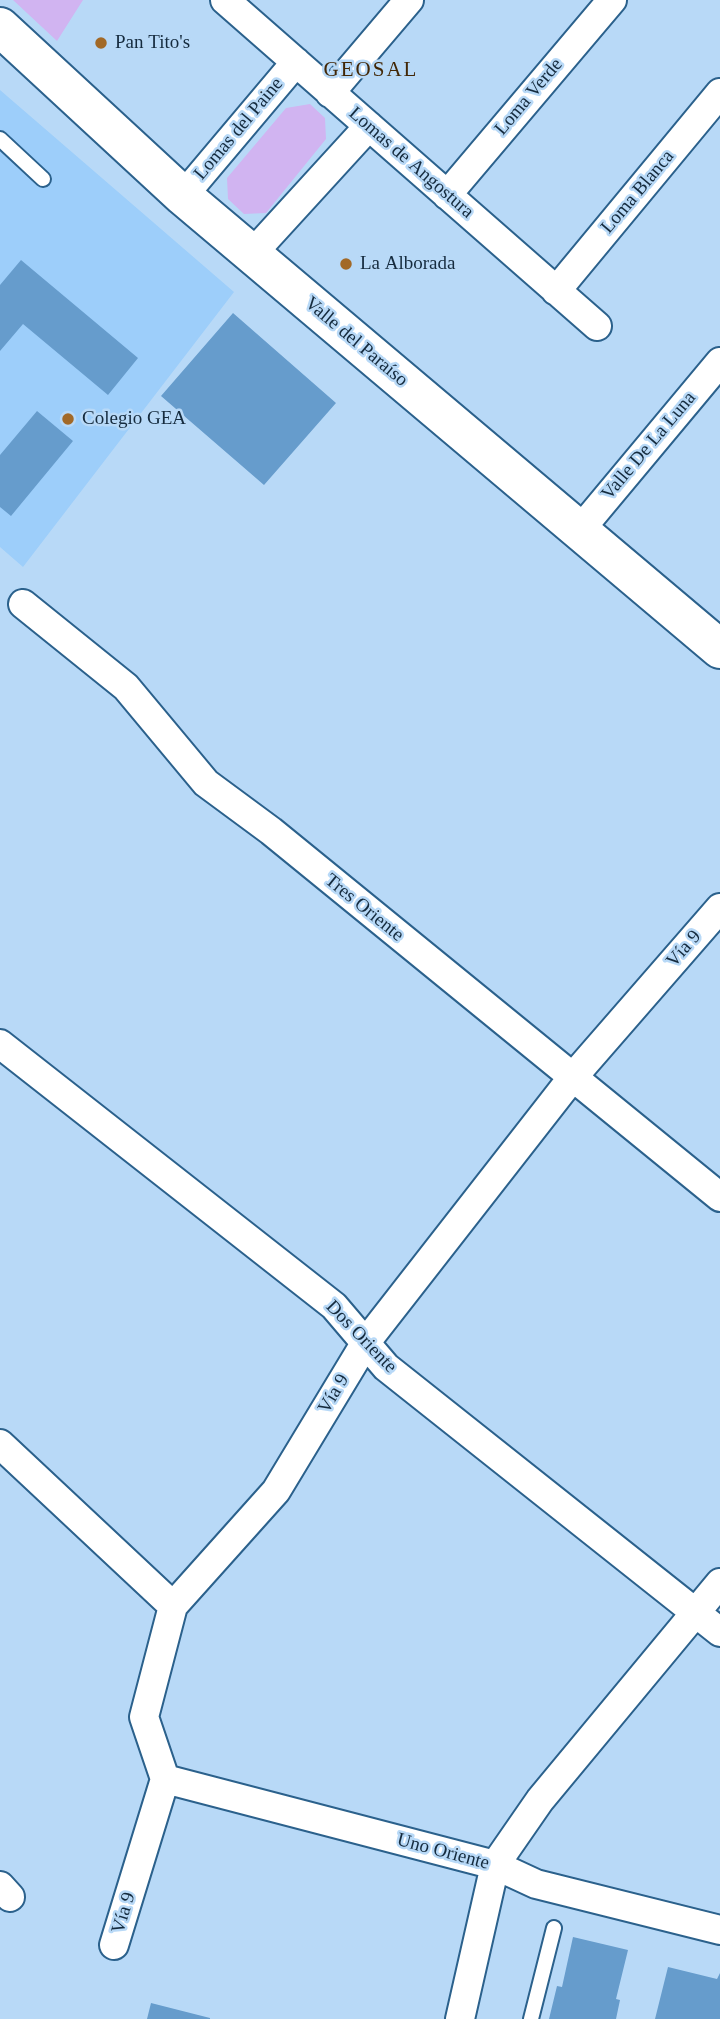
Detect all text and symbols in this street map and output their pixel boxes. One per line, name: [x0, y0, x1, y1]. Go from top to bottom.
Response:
place label: Pan Tito's: [115, 32, 190, 54]
marker: Pan Tito's: [93, 35, 109, 51]
street label: Loma Verde: [490, 54, 568, 140]
district label: GEOSAL: [324, 57, 418, 83]
street label: Lomas del Paine: [190, 73, 288, 185]
street label: Lomas de Angostura: [344, 102, 478, 224]
street label: Loma Blanca: [597, 146, 679, 238]
place label: La Alborada: [360, 253, 455, 275]
marker: La Alborada: [338, 256, 354, 272]
street label: Valle del Paraíso: [300, 292, 412, 392]
street label: Valle De La Luna: [597, 387, 701, 505]
place label: Colegio GEA: [82, 408, 186, 430]
marker: Colegio GEA: [60, 411, 76, 427]
street label: Tres Oriente: [320, 869, 408, 947]
street label: Vía 9: [662, 926, 706, 972]
street label: Dos Oriente: [321, 1296, 401, 1378]
street label: Vía 9: [313, 1370, 355, 1418]
street label: Uno Oriente: [394, 1829, 492, 1875]
street label: Vía 9: [107, 1890, 141, 1936]

